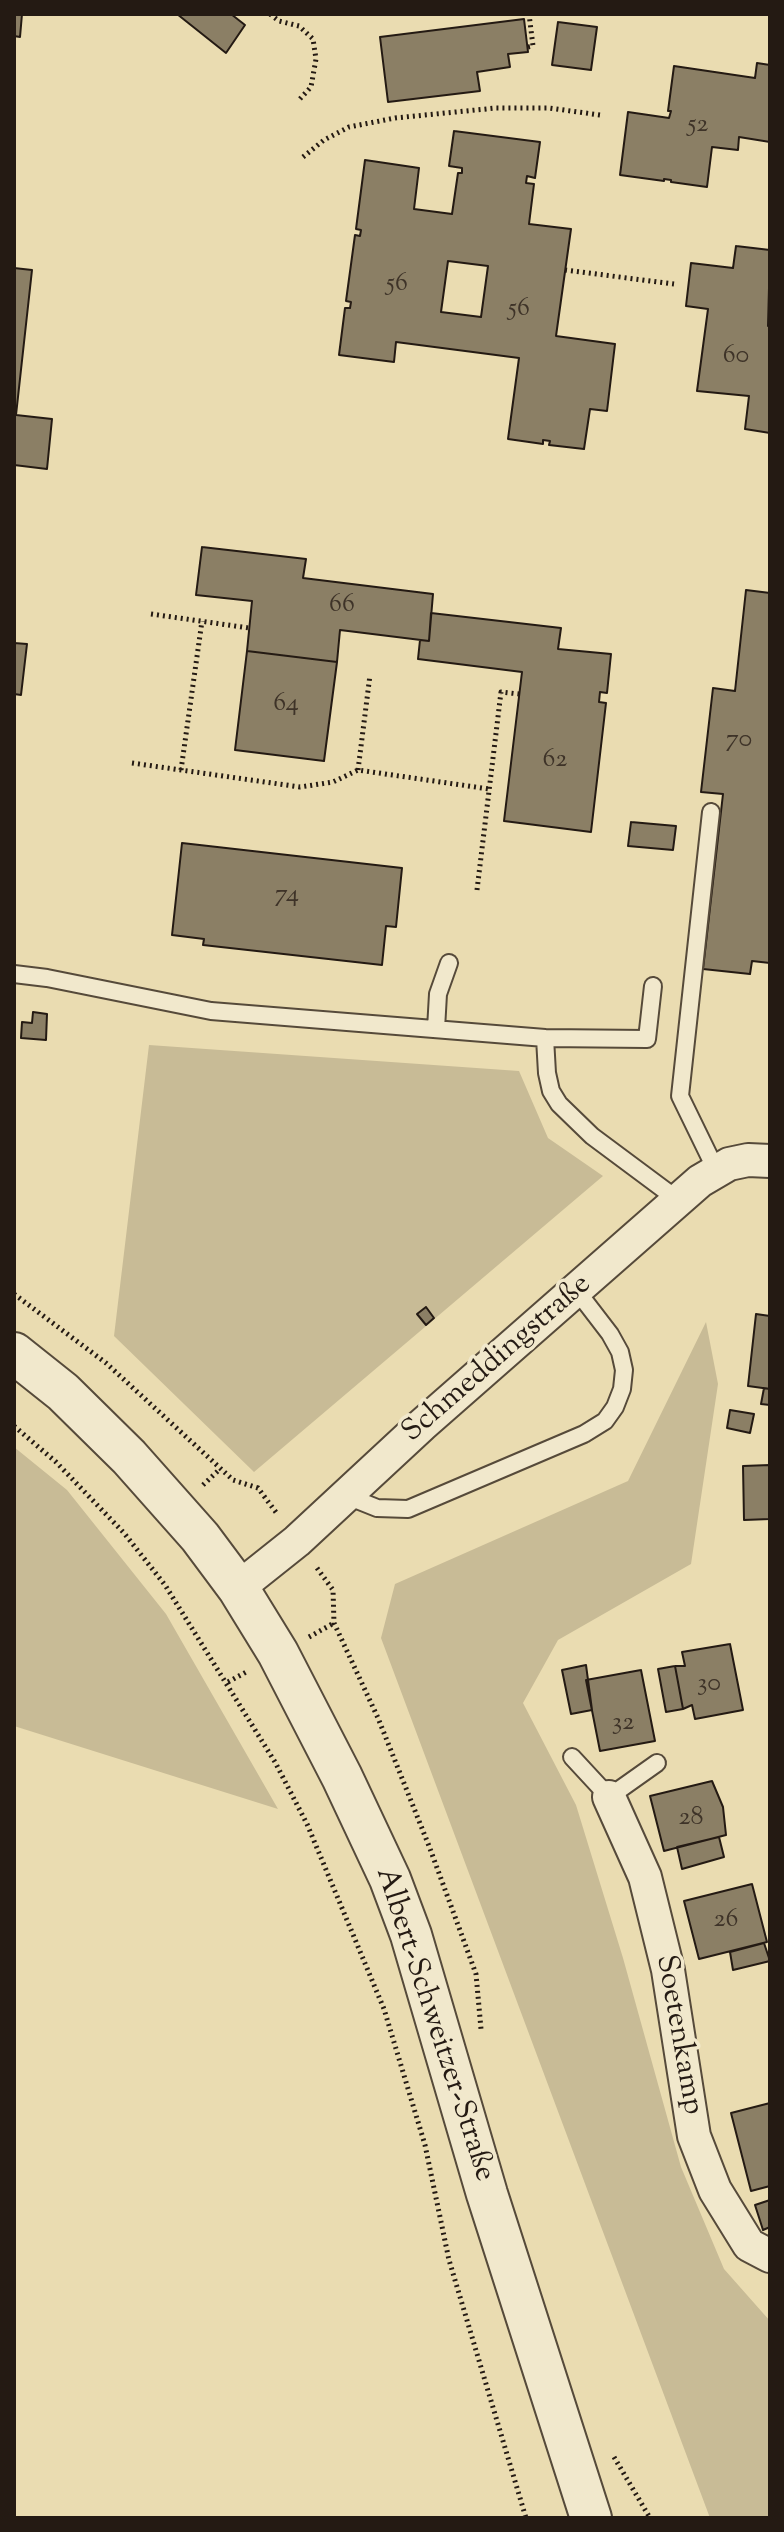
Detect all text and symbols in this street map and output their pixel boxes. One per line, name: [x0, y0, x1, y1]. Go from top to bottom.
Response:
house number: 52: [687, 111, 709, 143]
house number: 56: [386, 270, 408, 302]
house number: 56: [508, 295, 530, 327]
house number: 60: [723, 342, 749, 374]
house number: 66: [329, 591, 355, 623]
house number: 64: [273, 690, 299, 722]
house number: 70: [726, 726, 752, 758]
house number: 62: [543, 746, 567, 778]
house number: 74: [275, 881, 299, 913]
street label: Schmeddingstraße: [396, 1268, 600, 1452]
house number: 30: [697, 1670, 721, 1702]
house number: 32: [612, 1709, 634, 1741]
house number: 28: [678, 1804, 704, 1836]
street label: Albert-Schweitzer-Straße: [365, 1864, 501, 2186]
house number: 26: [713, 1906, 739, 1938]
street label: Soetenkamp: [645, 1952, 709, 2118]

